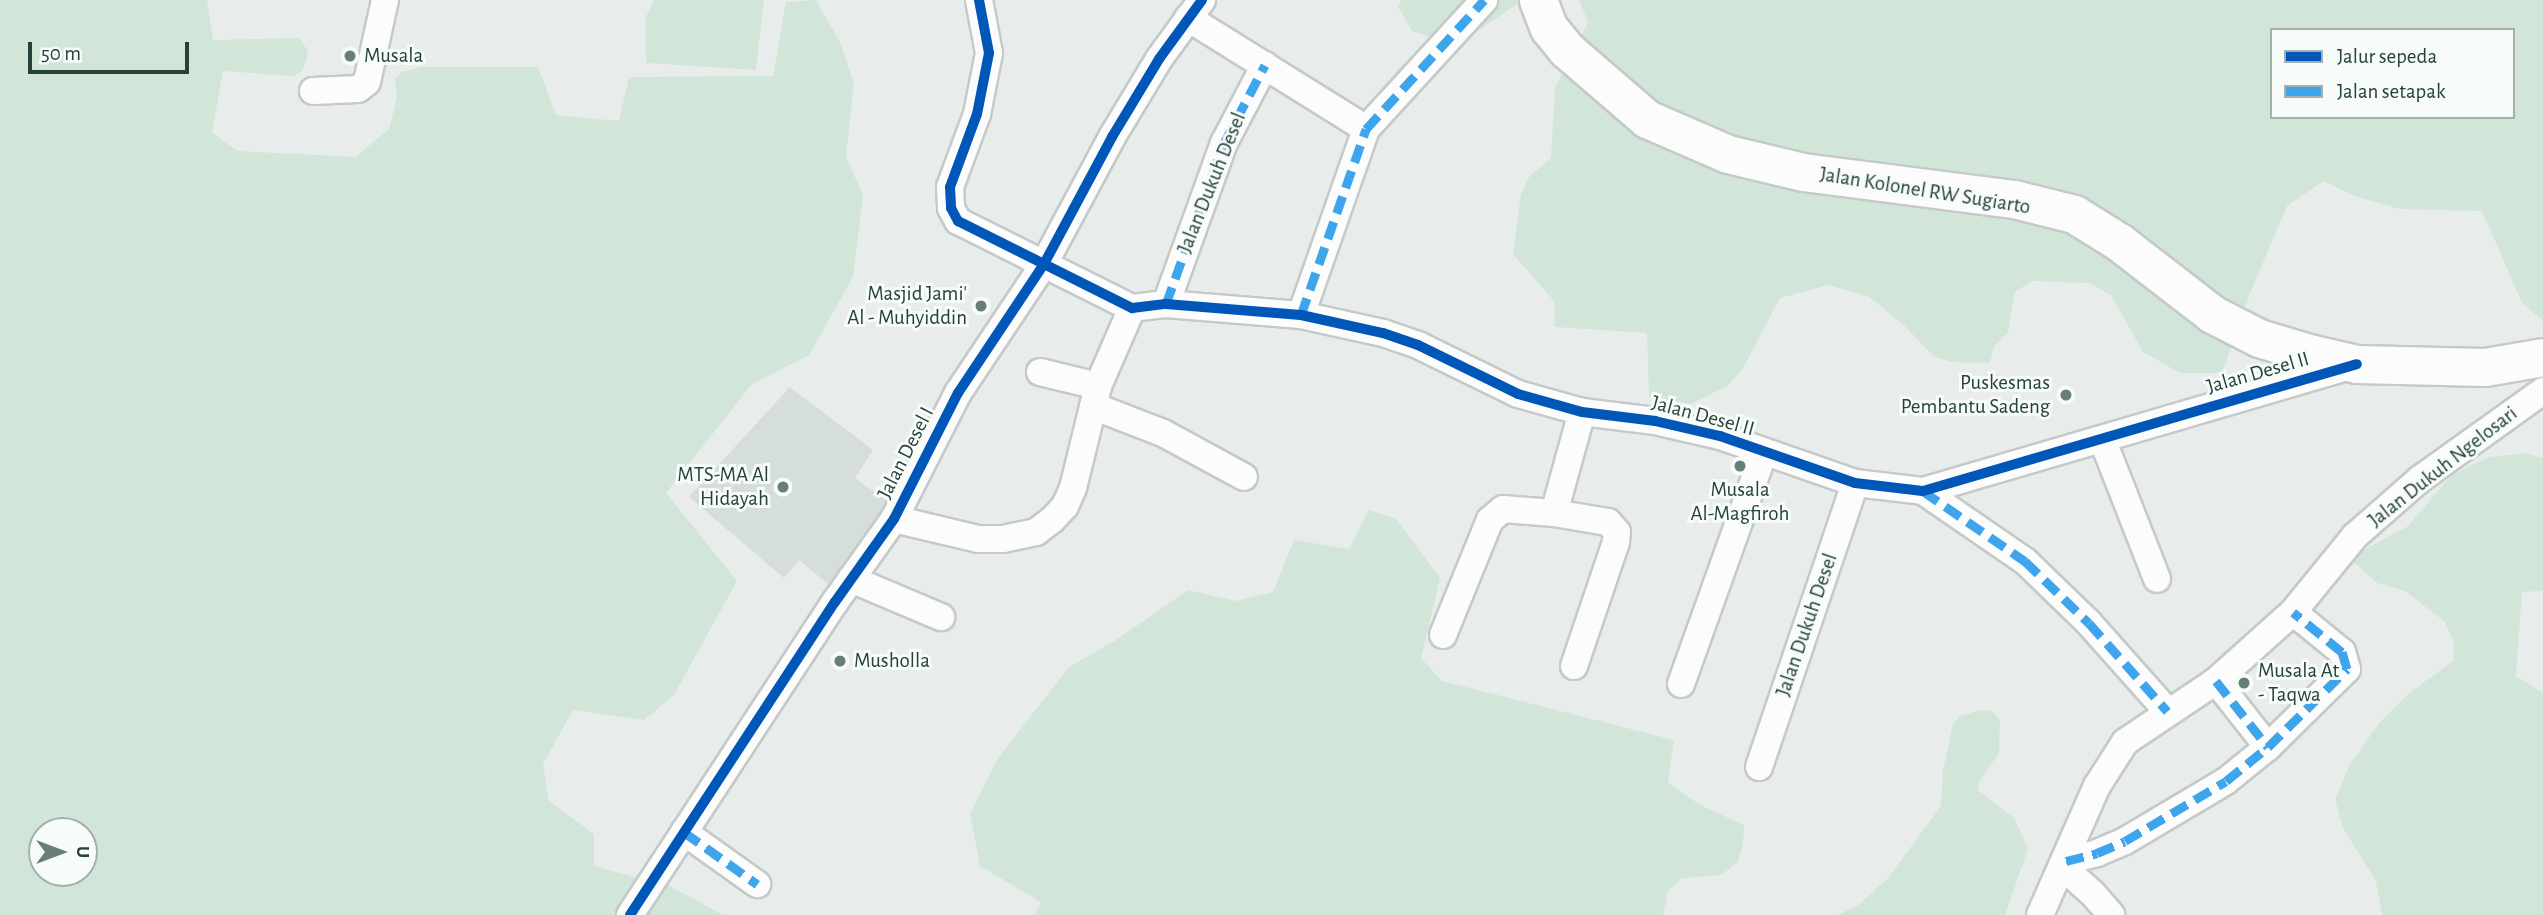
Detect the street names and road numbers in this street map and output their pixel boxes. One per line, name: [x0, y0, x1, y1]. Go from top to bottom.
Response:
street label: Jalan Dukuh Desel: [1172, 109, 1252, 257]
street label: Jalan Kolonel RW Sugiarto: [1818, 162, 2032, 220]
street label: Jalan Desel II: [2204, 346, 2312, 400]
street label: Jalan Desel II: [1649, 390, 1757, 442]
street label: Jalan Dukuh Ngelosari: [2364, 401, 2522, 533]
street label: Jalan Desel I: [872, 403, 940, 503]
street label: Jalan Dukuh Desel: [1771, 550, 1843, 700]

